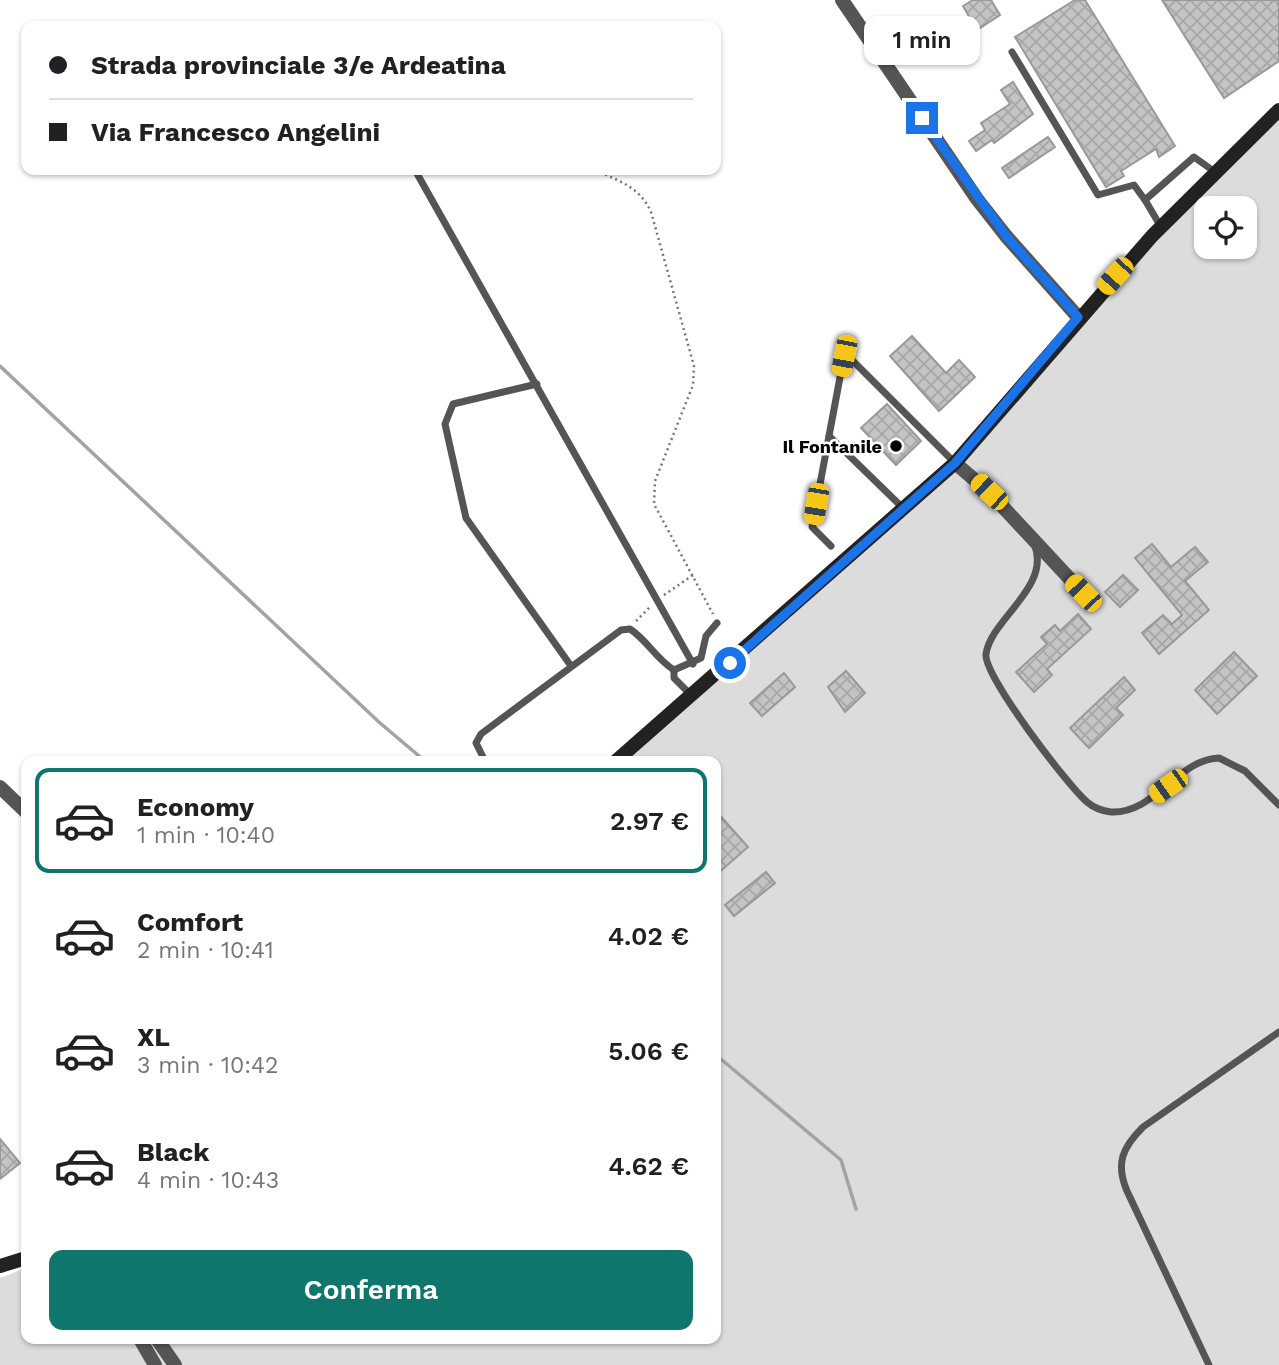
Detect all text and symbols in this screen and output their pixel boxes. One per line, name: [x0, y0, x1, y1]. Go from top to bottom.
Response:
callout: 1 min: [864, 17, 980, 66]
text: 1 min: [892, 27, 952, 54]
text: Strada provinciale 3/e Ardeatina: [91, 50, 506, 80]
route end: [906, 102, 938, 134]
text: Via Francesco Angelini: [91, 117, 380, 147]
map controls: [1194, 196, 1257, 259]
button: locate: [1194, 196, 1257, 259]
car: [1094, 253, 1137, 299]
car: [830, 333, 859, 379]
place label: Il Fontanile: [782, 436, 882, 457]
marker: Il Fontanile: [888, 438, 904, 454]
car: [967, 470, 1012, 514]
car: [803, 481, 830, 527]
car: [1061, 571, 1106, 615]
route start: [714, 647, 746, 679]
car: [1145, 765, 1192, 807]
icon: car: [53, 789, 116, 852]
text: Economy: [137, 792, 254, 822]
text: 2.97 €: [610, 806, 689, 836]
text: 1 min · 10:40: [137, 822, 275, 849]
icon: car: [53, 904, 116, 967]
text: Comfort: [137, 907, 243, 937]
text: 4.02 €: [608, 921, 689, 951]
text: 2 min · 10:41: [137, 937, 274, 964]
icon: car: [53, 1019, 116, 1082]
text: XL: [137, 1022, 170, 1052]
text: 5.06 €: [608, 1036, 689, 1066]
text: 3 min · 10:42: [137, 1052, 279, 1079]
icon: car: [53, 1134, 116, 1197]
text: Black: [137, 1137, 209, 1167]
text: 4.62 €: [608, 1151, 689, 1181]
text: 4 min · 10:43: [137, 1167, 279, 1194]
button: Conferma: [49, 1250, 693, 1330]

